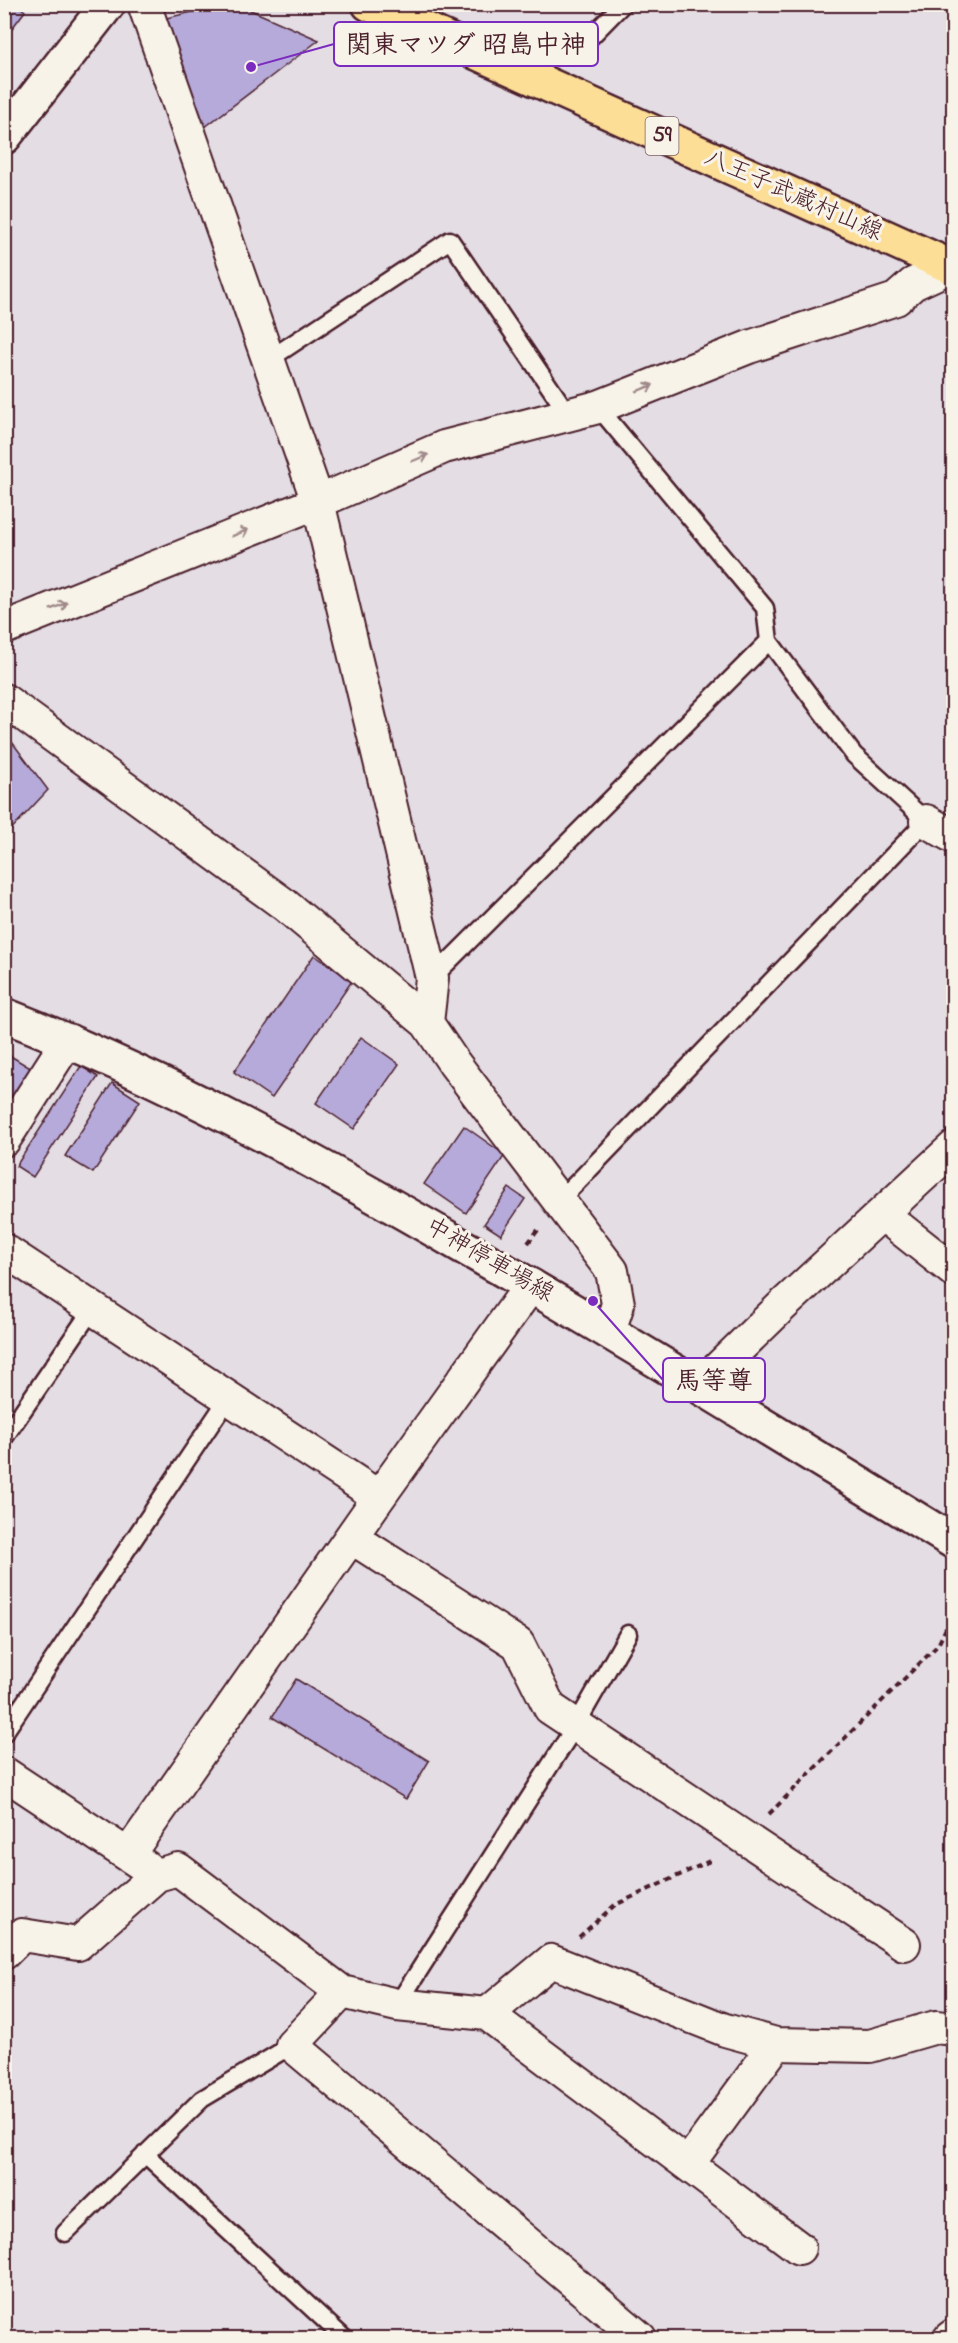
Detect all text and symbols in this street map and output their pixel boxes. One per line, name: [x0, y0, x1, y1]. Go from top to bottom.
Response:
callout: 関東マツダ 昭島中神: [334, 22, 598, 66]
text: 関東マツダ 昭島中神: [346, 28, 586, 66]
road number: 59: [646, 117, 678, 155]
street label: 八王子武蔵村山線: [698, 141, 888, 251]
one-way arrow: [636, 382, 654, 393]
one-way arrow: [410, 452, 428, 463]
one-way arrow: [230, 527, 248, 538]
one-way arrow: [49, 600, 68, 611]
street label: 中神停車場線: [418, 1210, 560, 1312]
callout: 馬等尊: [663, 1358, 765, 1402]
text: 馬等尊: [675, 1364, 753, 1402]

